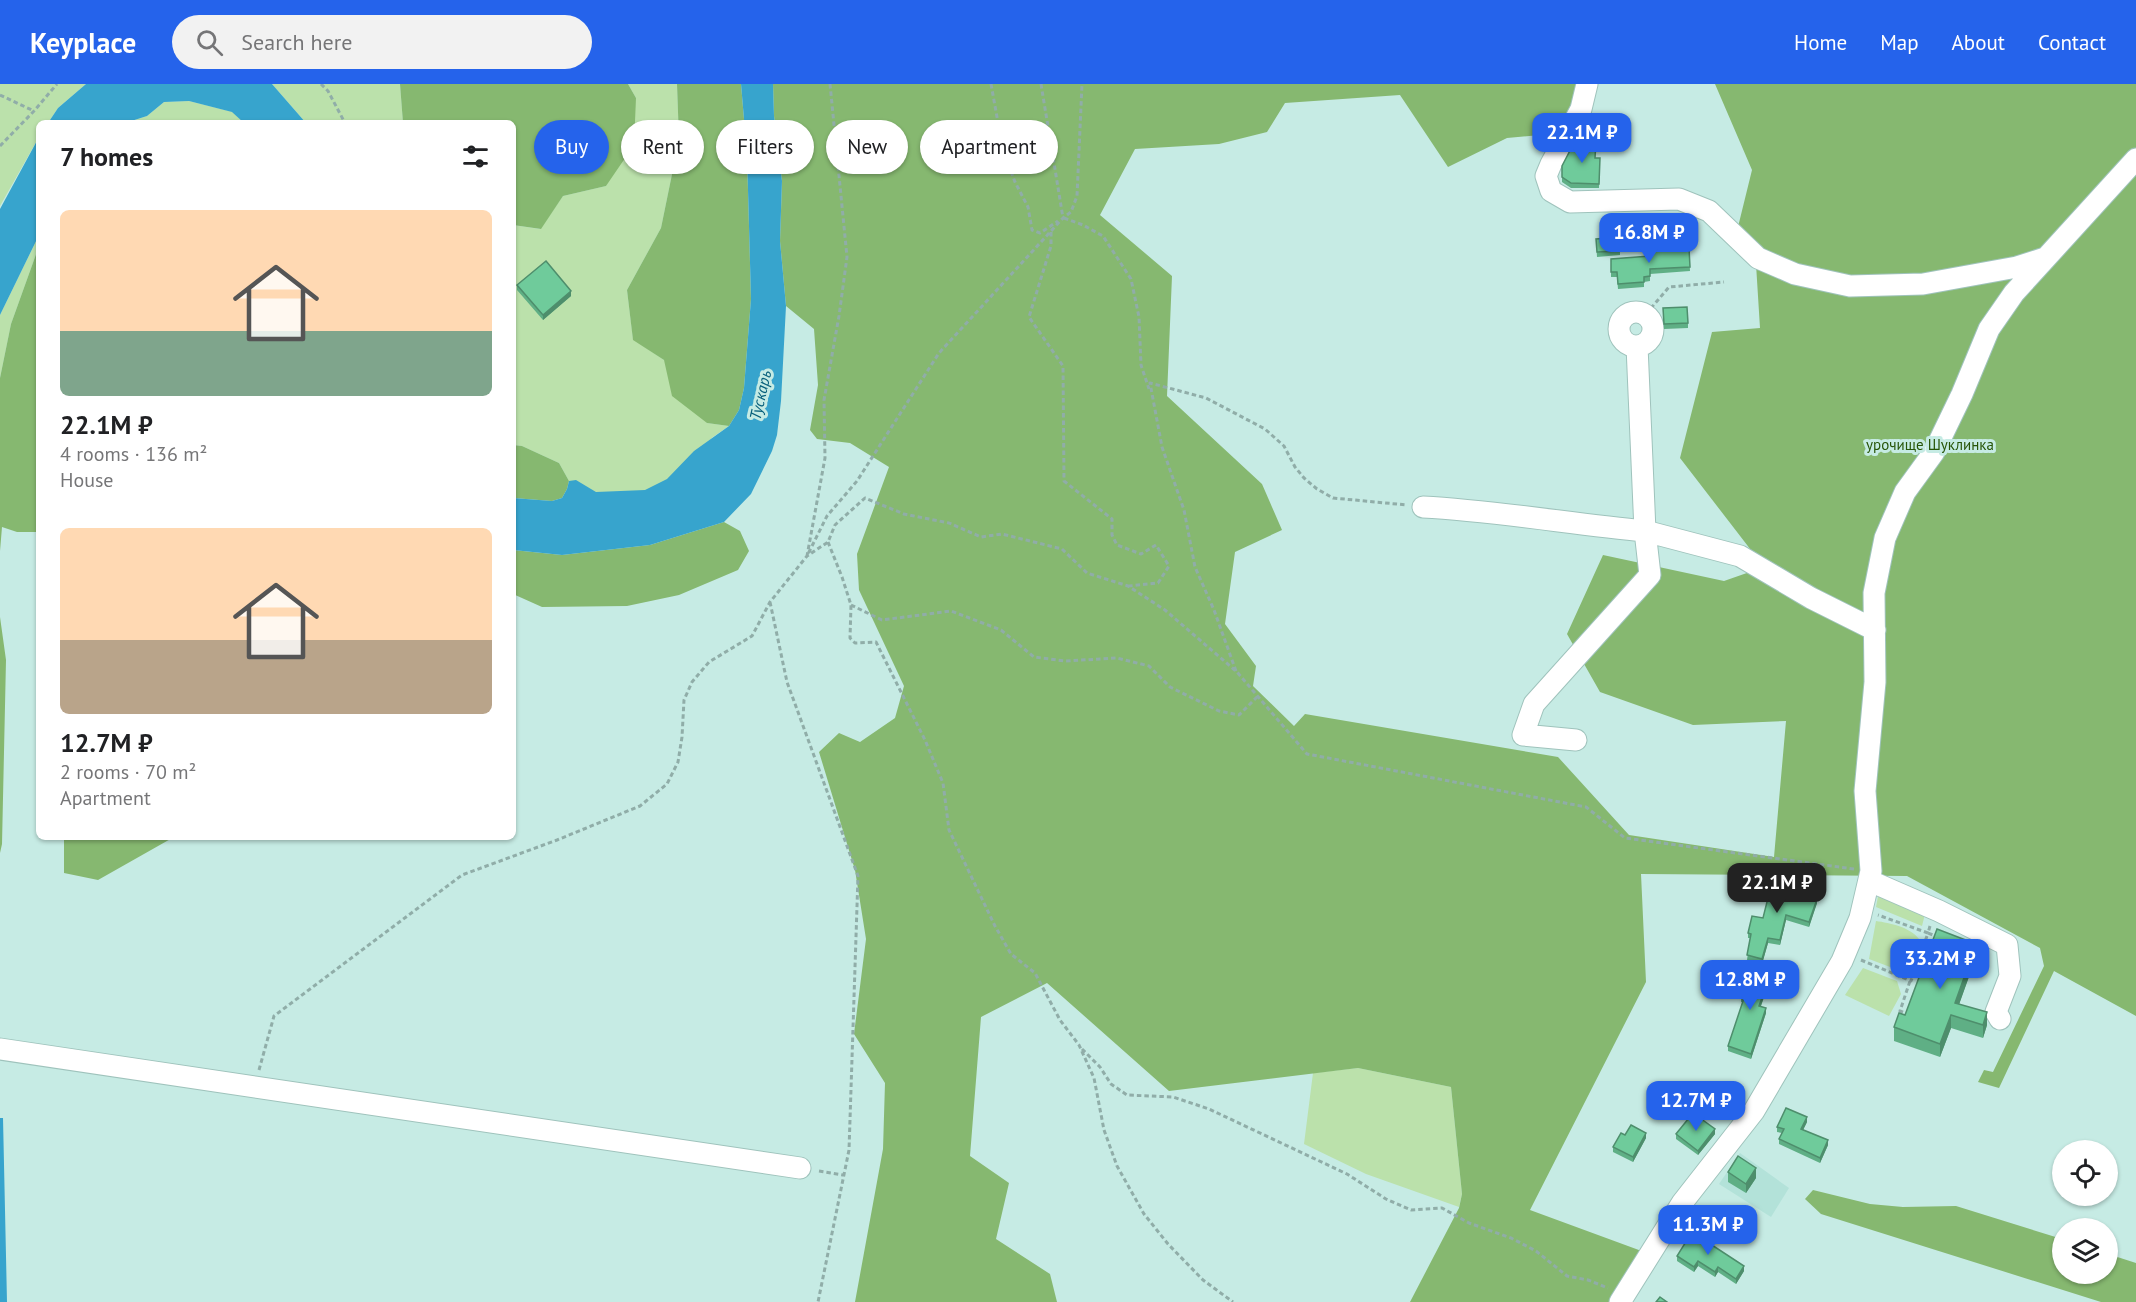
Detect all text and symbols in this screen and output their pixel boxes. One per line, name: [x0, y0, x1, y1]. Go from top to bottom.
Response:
search box: [172, 15, 592, 69]
text: Keyplace: [30, 24, 136, 61]
icon: search: [193, 26, 226, 59]
text: Search here: [241, 28, 352, 56]
text: Home: [1794, 29, 1847, 56]
text: Map: [1880, 29, 1919, 56]
text: About: [1952, 29, 2005, 56]
text: Contact: [2038, 29, 2106, 56]
pin: 22.1M ₽: [1527, 113, 1637, 164]
text: 22.1M ₽: [1546, 119, 1618, 145]
chip: Buy: [534, 120, 609, 174]
chip: Rent: [621, 120, 704, 174]
chip: Filters: [716, 120, 814, 174]
chip: New: [826, 120, 908, 174]
chip: Apartment: [920, 120, 1058, 174]
text: 7 homes: [60, 140, 153, 173]
icon: filters: [459, 140, 492, 173]
pin: 16.8M ₽: [1594, 213, 1704, 264]
text: 16.8M ₽: [1613, 219, 1685, 245]
icon: home: [222, 249, 330, 357]
water label: Тускарь: [745, 368, 775, 422]
text: 22.1M ₽: [60, 408, 153, 441]
park label: урочище Шуклинка: [1866, 435, 1994, 454]
text: 4 rooms · 136 m²: [60, 441, 207, 467]
text: House: [60, 467, 114, 493]
icon: home: [222, 567, 330, 675]
text: 12.7M ₽: [60, 726, 153, 759]
text: 2 rooms · 70 m²: [60, 759, 196, 785]
text: Apartment: [60, 785, 151, 811]
pin: 22.1M ₽: [1722, 863, 1832, 914]
text: 22.1M ₽: [1741, 869, 1813, 895]
pin: 33.2M ₽: [1885, 939, 1995, 990]
text: 33.2M ₽: [1904, 945, 1976, 971]
pin: 12.8M ₽: [1695, 960, 1805, 1011]
text: 12.8M ₽: [1714, 966, 1786, 992]
pin: 12.7M ₽: [1641, 1081, 1751, 1132]
text: 12.7M ₽: [1660, 1087, 1732, 1113]
map controls: [2052, 1140, 2118, 1284]
button: locate: [2052, 1140, 2118, 1206]
pin: 11.3M ₽: [1653, 1205, 1763, 1256]
text: 11.3M ₽: [1672, 1211, 1744, 1237]
button: layers: [2052, 1218, 2118, 1284]

